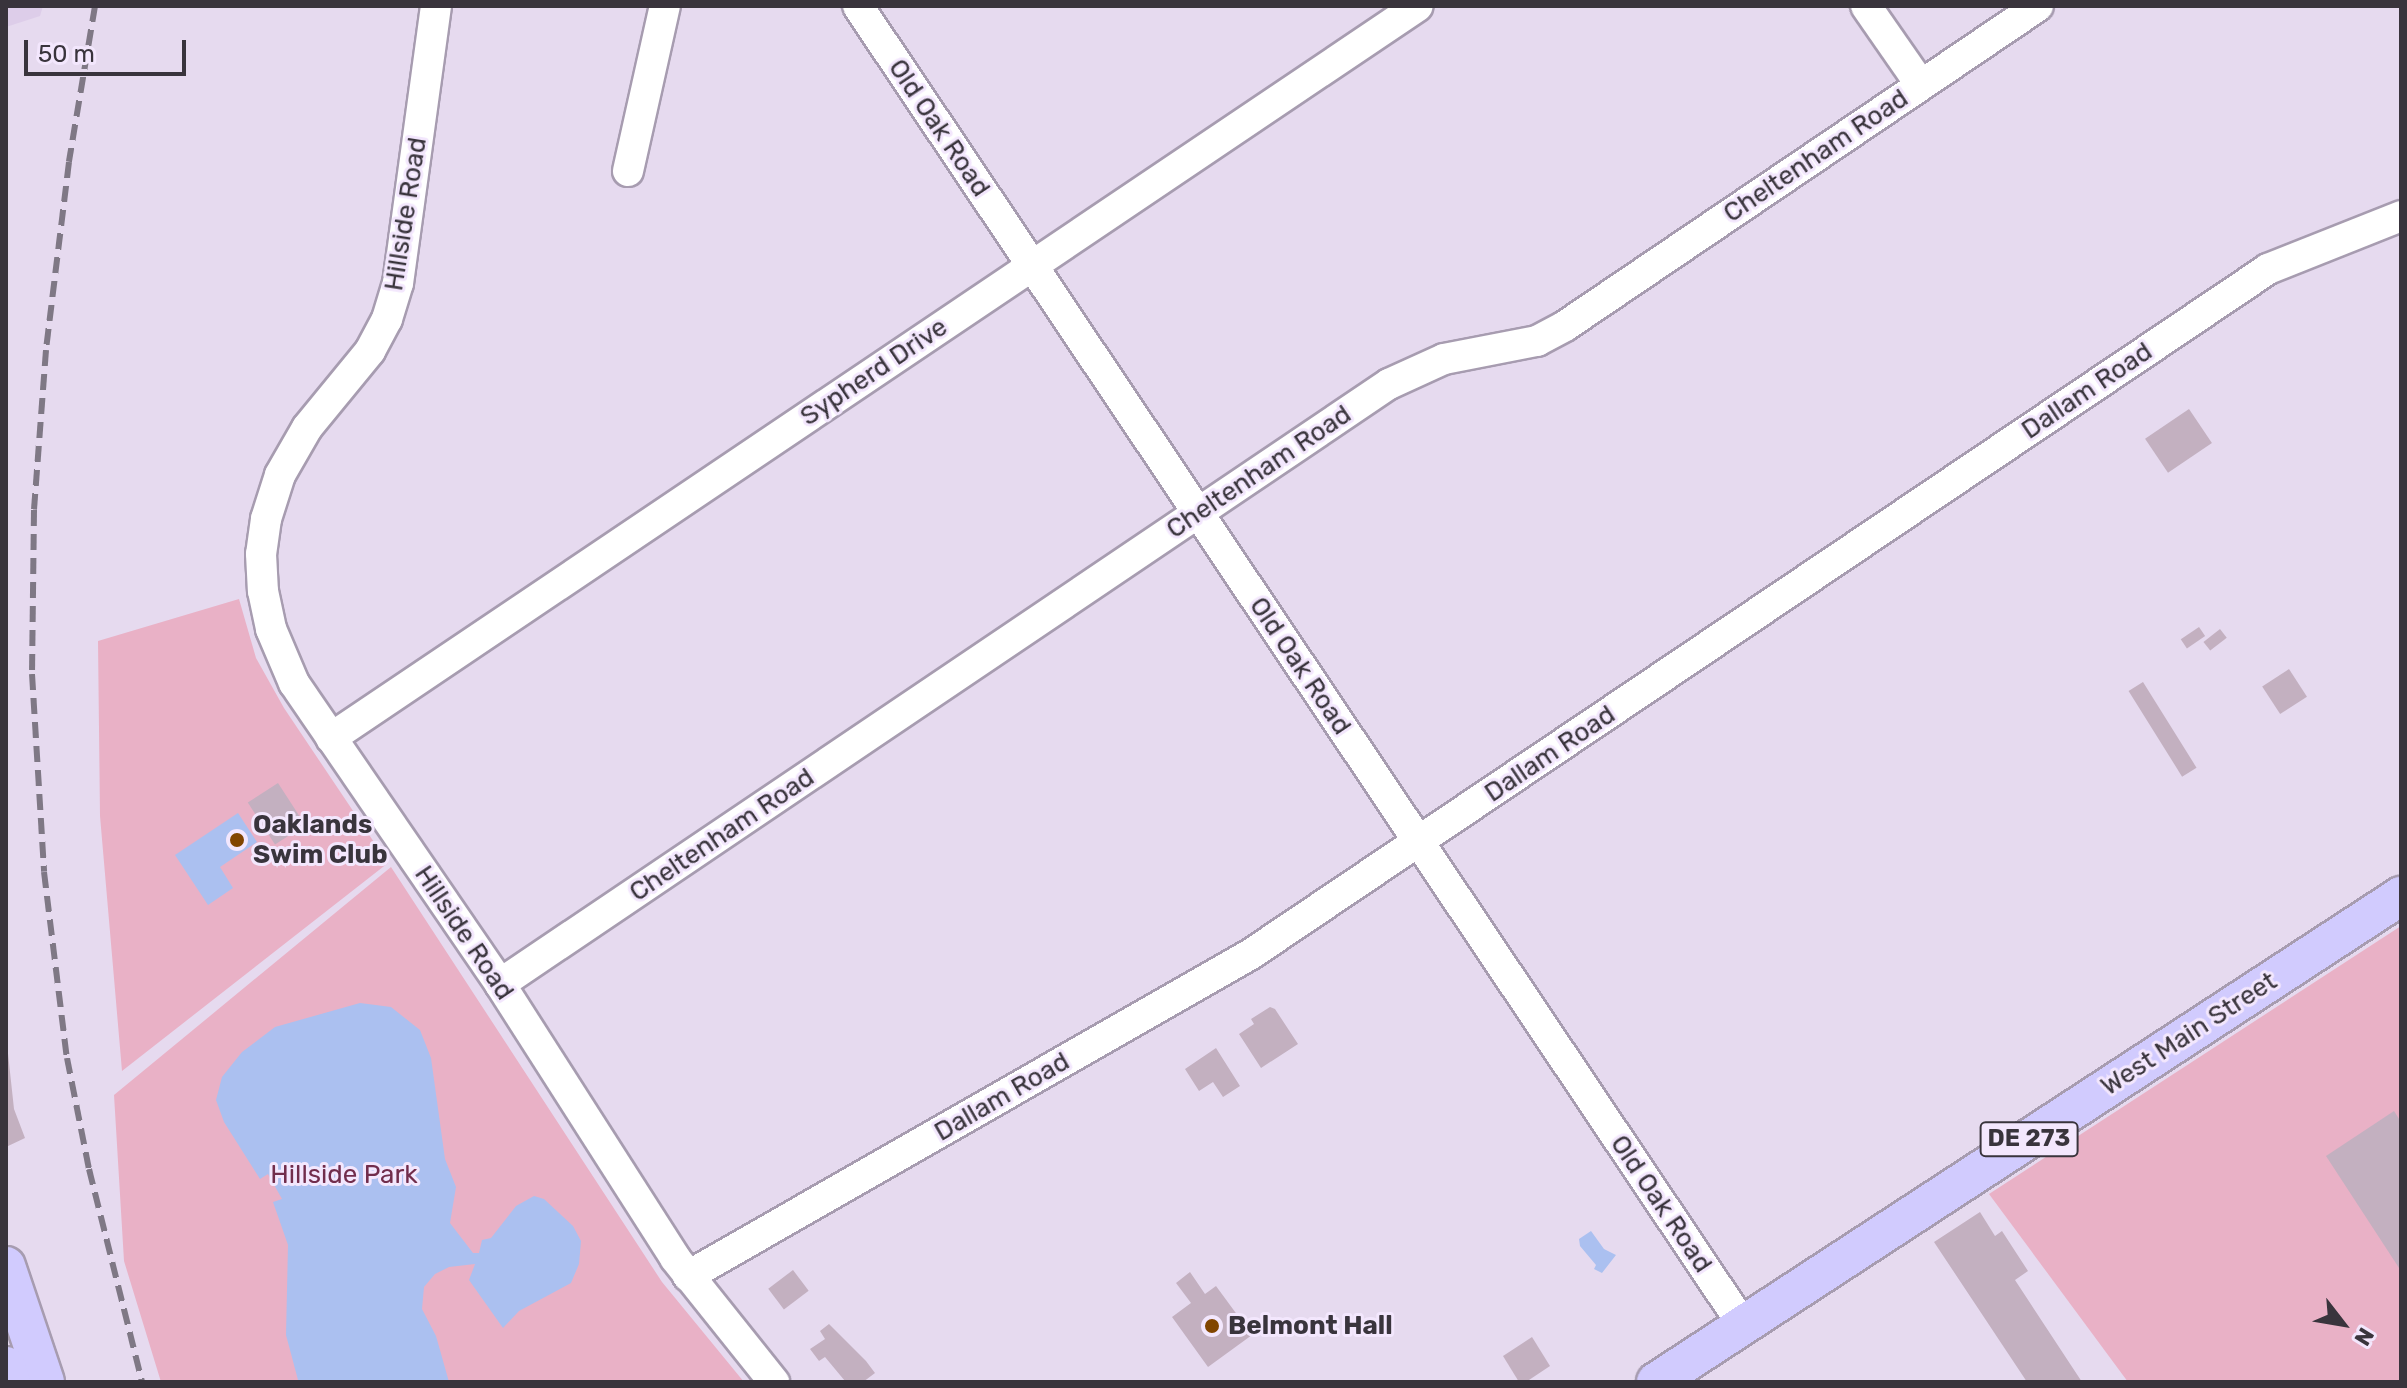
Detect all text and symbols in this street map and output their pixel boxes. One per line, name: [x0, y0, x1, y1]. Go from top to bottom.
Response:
scale bar: [28, 24, 190, 74]
text: 50 m: [38, 40, 95, 68]
street label: Old Oak Road: [882, 53, 996, 203]
street label: Cheltenham Road: [1718, 83, 1914, 229]
street label: Hillside Road: [378, 135, 434, 293]
street label: Sypherd Drive: [795, 311, 953, 433]
street label: Dallam Road: [2016, 336, 2158, 446]
street label: Cheltenham Road: [1161, 399, 1357, 545]
street label: Old Oak Road: [1243, 591, 1357, 741]
street label: Dallam Road: [1479, 699, 1621, 809]
street label: Cheltenham Road: [624, 762, 820, 908]
place label: Oaklands Swim Club: [253, 809, 388, 870]
marker: Oaklands Swim Club: [228, 831, 246, 849]
street label: Hillside Road: [408, 860, 520, 1006]
street label: West Main Street: [2095, 966, 2283, 1102]
street label: Dallam Road: [929, 1046, 1075, 1148]
road number: DE 273: [1979, 1119, 2079, 1159]
street label: Old Oak Road: [1604, 1129, 1718, 1279]
park label: Hillside Park: [270, 1159, 418, 1191]
north arrow: [2303, 1284, 2383, 1364]
place label: Belmont Hall: [1228, 1310, 1393, 1342]
marker: Belmont Hall: [1203, 1317, 1221, 1335]
text: N: [2348, 1323, 2380, 1350]

